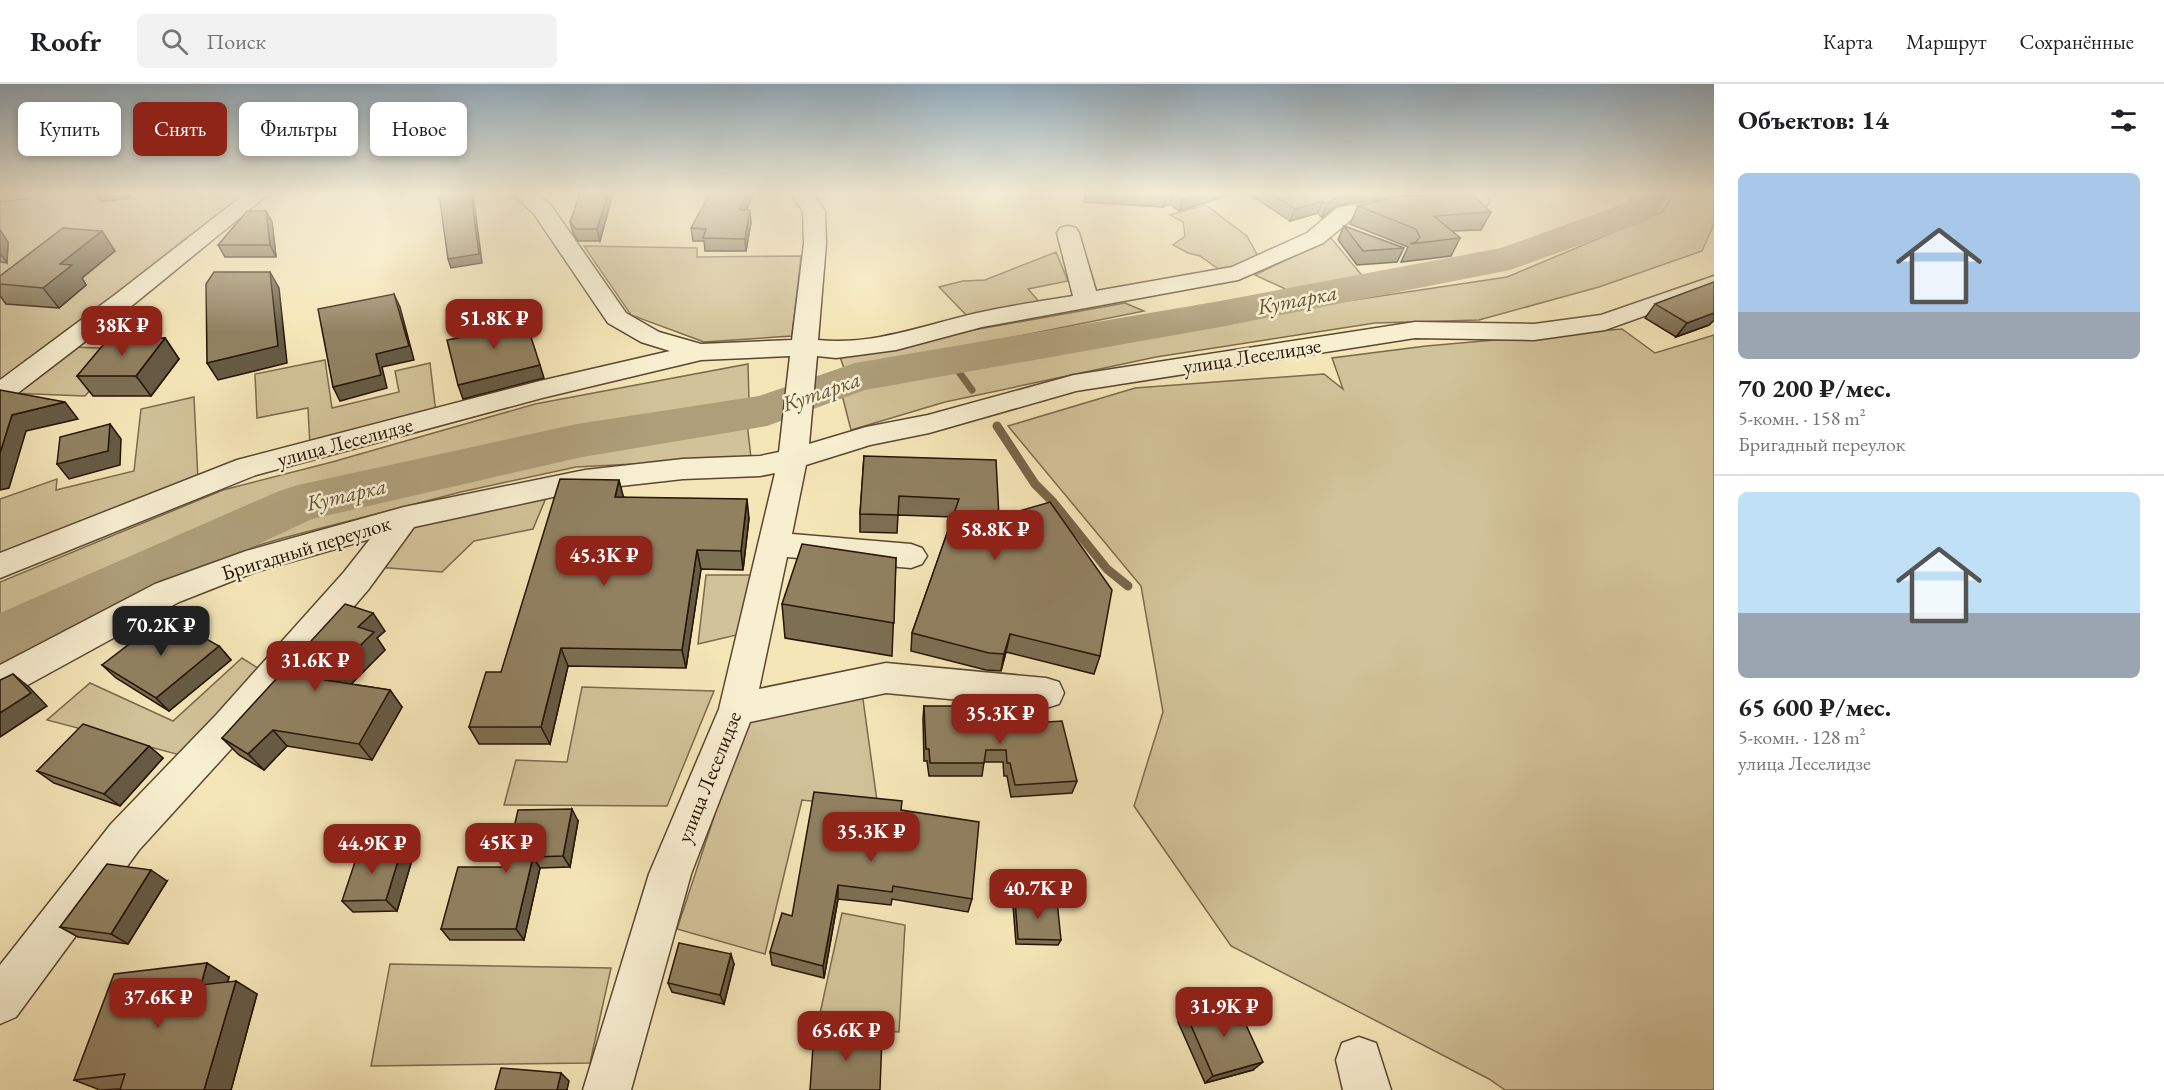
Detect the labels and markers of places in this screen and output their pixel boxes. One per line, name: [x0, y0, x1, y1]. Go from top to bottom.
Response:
pin: 51.8K ₽: [439, 299, 549, 350]
pin: 38K ₽: [80, 306, 164, 357]
pin: 58.8K ₽: [940, 510, 1050, 561]
pin: 45.3K ₽: [549, 536, 659, 587]
pin: 70.2K ₽: [106, 606, 216, 657]
pin: 31.6K ₽: [260, 641, 370, 692]
pin: 35.3K ₽: [945, 694, 1055, 745]
pin: 35.3K ₽: [816, 812, 926, 863]
pin: 45K ₽: [464, 823, 548, 874]
pin: 44.9K ₽: [317, 824, 427, 875]
pin: 40.7K ₽: [983, 869, 1093, 920]
pin: 37.6K ₽: [103, 978, 213, 1029]
pin: 31.9K ₽: [1169, 987, 1279, 1038]
pin: 65.6K ₽: [791, 1011, 901, 1062]

